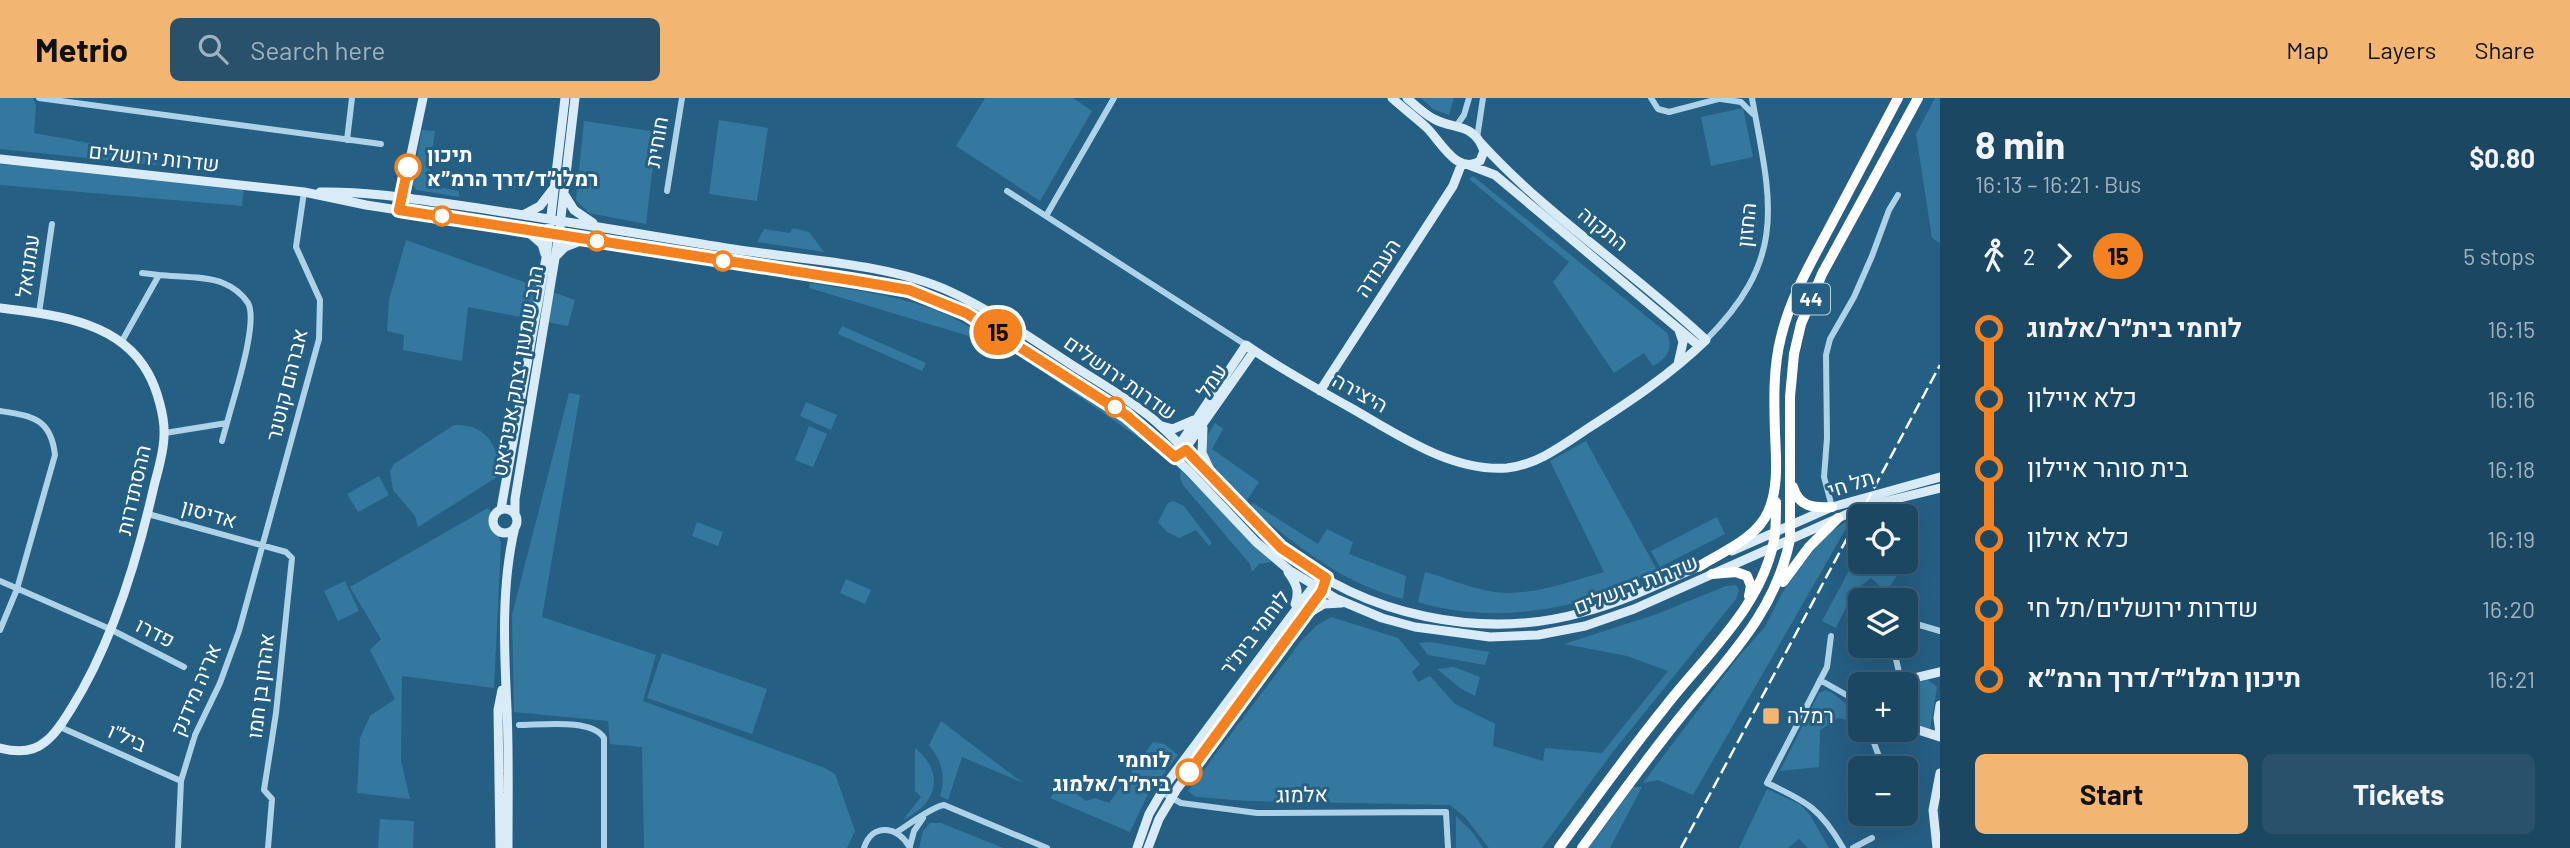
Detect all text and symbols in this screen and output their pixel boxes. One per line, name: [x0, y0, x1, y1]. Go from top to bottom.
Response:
search box: [170, 18, 660, 81]
text: Metrio: [35, 29, 128, 69]
icon: search: [194, 30, 232, 68]
text: Search here: [250, 34, 385, 65]
text: Map: [2286, 35, 2329, 64]
text: Layers: [2367, 35, 2436, 64]
text: Share: [2474, 35, 2535, 64]
street label: חוחית: [639, 114, 672, 169]
text: 8 min: [1975, 121, 2065, 167]
street label: שדרות ירושלים: [88, 137, 221, 176]
place label: תיכון רמלו״ד/דרך הרמ״א: [427, 141, 599, 190]
text: $0.80: [2469, 142, 2535, 173]
marker: תיכון רמלו״ד/דרך הרמ״א: [395, 154, 421, 180]
text: 16:13 – 16:21 · Bus: [1975, 170, 2141, 198]
street label: התקוה: [1574, 200, 1634, 256]
street label: החזון: [1731, 201, 1760, 248]
unlabelled marker: [432, 206, 452, 226]
unlabelled marker: [587, 231, 607, 251]
street label: עמנואל: [10, 233, 43, 299]
street label: העבודה: [1349, 233, 1405, 301]
icon: walk: [1975, 237, 2013, 275]
icon: forward: [2045, 237, 2083, 275]
text: 15: [2107, 241, 2129, 270]
text: 2: [2023, 242, 2035, 270]
text: 5 stops: [2463, 242, 2535, 270]
unlabelled marker: [713, 251, 733, 271]
street label: הרב שמעון יצחק אפריאט: [486, 263, 547, 478]
road number: 44: [1792, 284, 1830, 314]
line badge: 15: [967, 309, 1030, 355]
text: לוחמי בית״ר/אלמוג: [2027, 311, 2242, 342]
text: 16:15: [2487, 315, 2535, 343]
text: 15: [987, 317, 1009, 346]
street label: אברהם קוטנר: [260, 326, 312, 443]
street label: שדרות ירושלים: [1060, 329, 1182, 425]
street label: עמל: [1190, 358, 1231, 402]
street label: היצירה: [1329, 366, 1393, 417]
text: כלא איילון: [2027, 381, 2137, 412]
text: 16:16: [2487, 385, 2535, 413]
unlabelled marker: [1105, 397, 1125, 417]
street label: ההסתדרות: [110, 442, 155, 537]
text: בית סוהר איילון: [2027, 451, 2188, 482]
text: 16:18: [2487, 455, 2535, 483]
street label: תל חי: [1824, 463, 1877, 502]
street label: אדיסון: [179, 493, 240, 532]
map controls: [1848, 504, 1918, 826]
button: locate: [1848, 504, 1918, 574]
text: כלא אילון: [2027, 521, 2129, 552]
text: 16:19: [2487, 525, 2535, 553]
street label: שדרות ירושלים: [1570, 548, 1701, 619]
street label: לוחמי בית"ר: [1214, 585, 1294, 680]
button: layers: [1848, 588, 1918, 658]
text: שדרות ירושלים/תל חי: [2027, 591, 2259, 622]
text: 16:20: [2482, 595, 2535, 623]
street label: פדרו: [132, 611, 179, 652]
street label: אהרון בן חמו: [241, 632, 278, 740]
street label: אריה מידנק: [164, 639, 225, 739]
text: תיכון רמלו״ד/דרך הרמ״א: [2027, 661, 2301, 692]
text: 16:21: [2487, 665, 2535, 693]
button: +: [1848, 672, 1918, 742]
place label: רמלה: [1787, 702, 1834, 727]
marker: רמלה: [1761, 706, 1781, 726]
street label: ביל"ו: [104, 717, 151, 756]
place label: לוחמי בית״ר/אלמוג: [1053, 746, 1171, 795]
button: Start: [1975, 754, 2248, 834]
button: Tickets: [2262, 754, 2535, 834]
button: −: [1848, 756, 1918, 826]
marker: לוחמי בית״ר/אלמוג: [1176, 759, 1202, 785]
street label: אלמוג: [1276, 781, 1328, 806]

